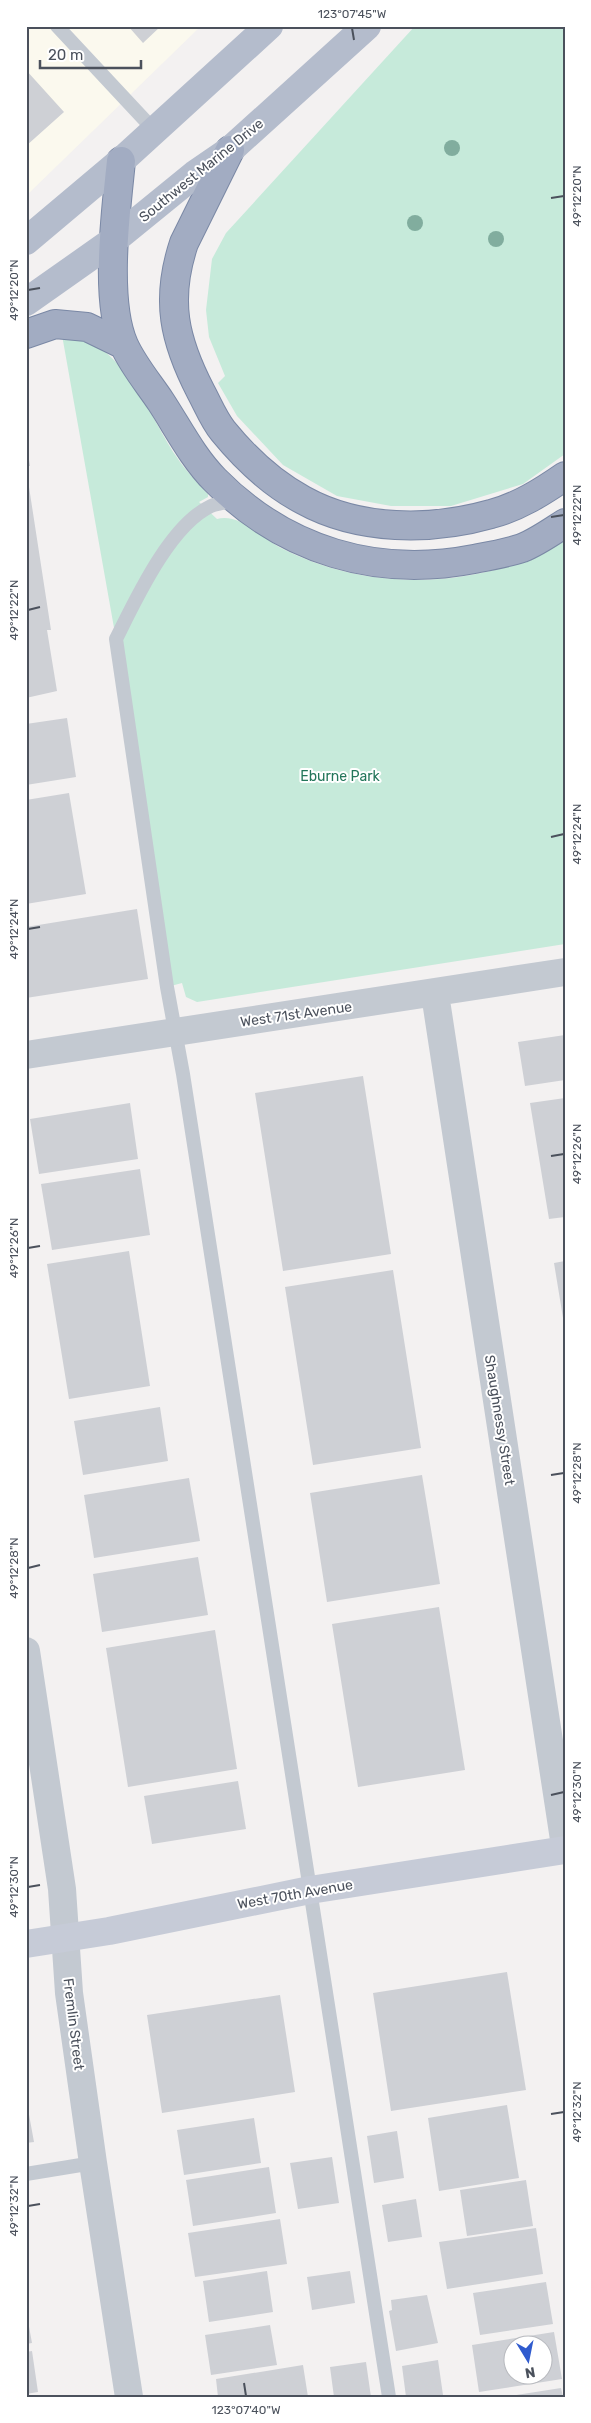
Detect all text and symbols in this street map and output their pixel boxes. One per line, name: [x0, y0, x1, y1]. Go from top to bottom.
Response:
text: 123°07'45"W: [318, 7, 387, 21]
scale bar: [40, 38, 141, 70]
text: 20 m: [48, 46, 83, 64]
street label: Southwest Marine Drive: [136, 115, 267, 226]
text: 49°12'20"N: [570, 165, 584, 227]
text: 49°12'20"N: [7, 259, 21, 321]
text: 49°12'22"N: [570, 485, 584, 545]
text: 49°12'22"N: [7, 580, 21, 640]
park label: Eburne Park: [300, 768, 380, 785]
text: 49°12'24"N: [570, 804, 584, 864]
text: 49°12'24"N: [7, 899, 21, 959]
street label: West 71st Avenue: [239, 998, 353, 1031]
text: 49°12'26"N: [570, 1124, 584, 1184]
text: 49°12'26"N: [7, 1218, 21, 1278]
street label: Shaughnessy Street: [481, 1354, 518, 1487]
text: 49°12'28"N: [570, 1442, 584, 1504]
text: 49°12'28"N: [7, 1537, 21, 1599]
text: 49°12'30"N: [570, 1761, 584, 1823]
text: 49°12'30"N: [7, 1856, 21, 1918]
street label: West 70th Avenue: [236, 1876, 354, 1913]
street label: Fremlin Street: [59, 1977, 88, 2072]
text: 49°12'32"N: [570, 2081, 584, 2143]
text: 49°12'32"N: [7, 2175, 21, 2237]
north arrow: [504, 2336, 554, 2386]
text: N: [524, 2363, 537, 2382]
text: 123°07'40"W: [212, 2403, 281, 2417]

